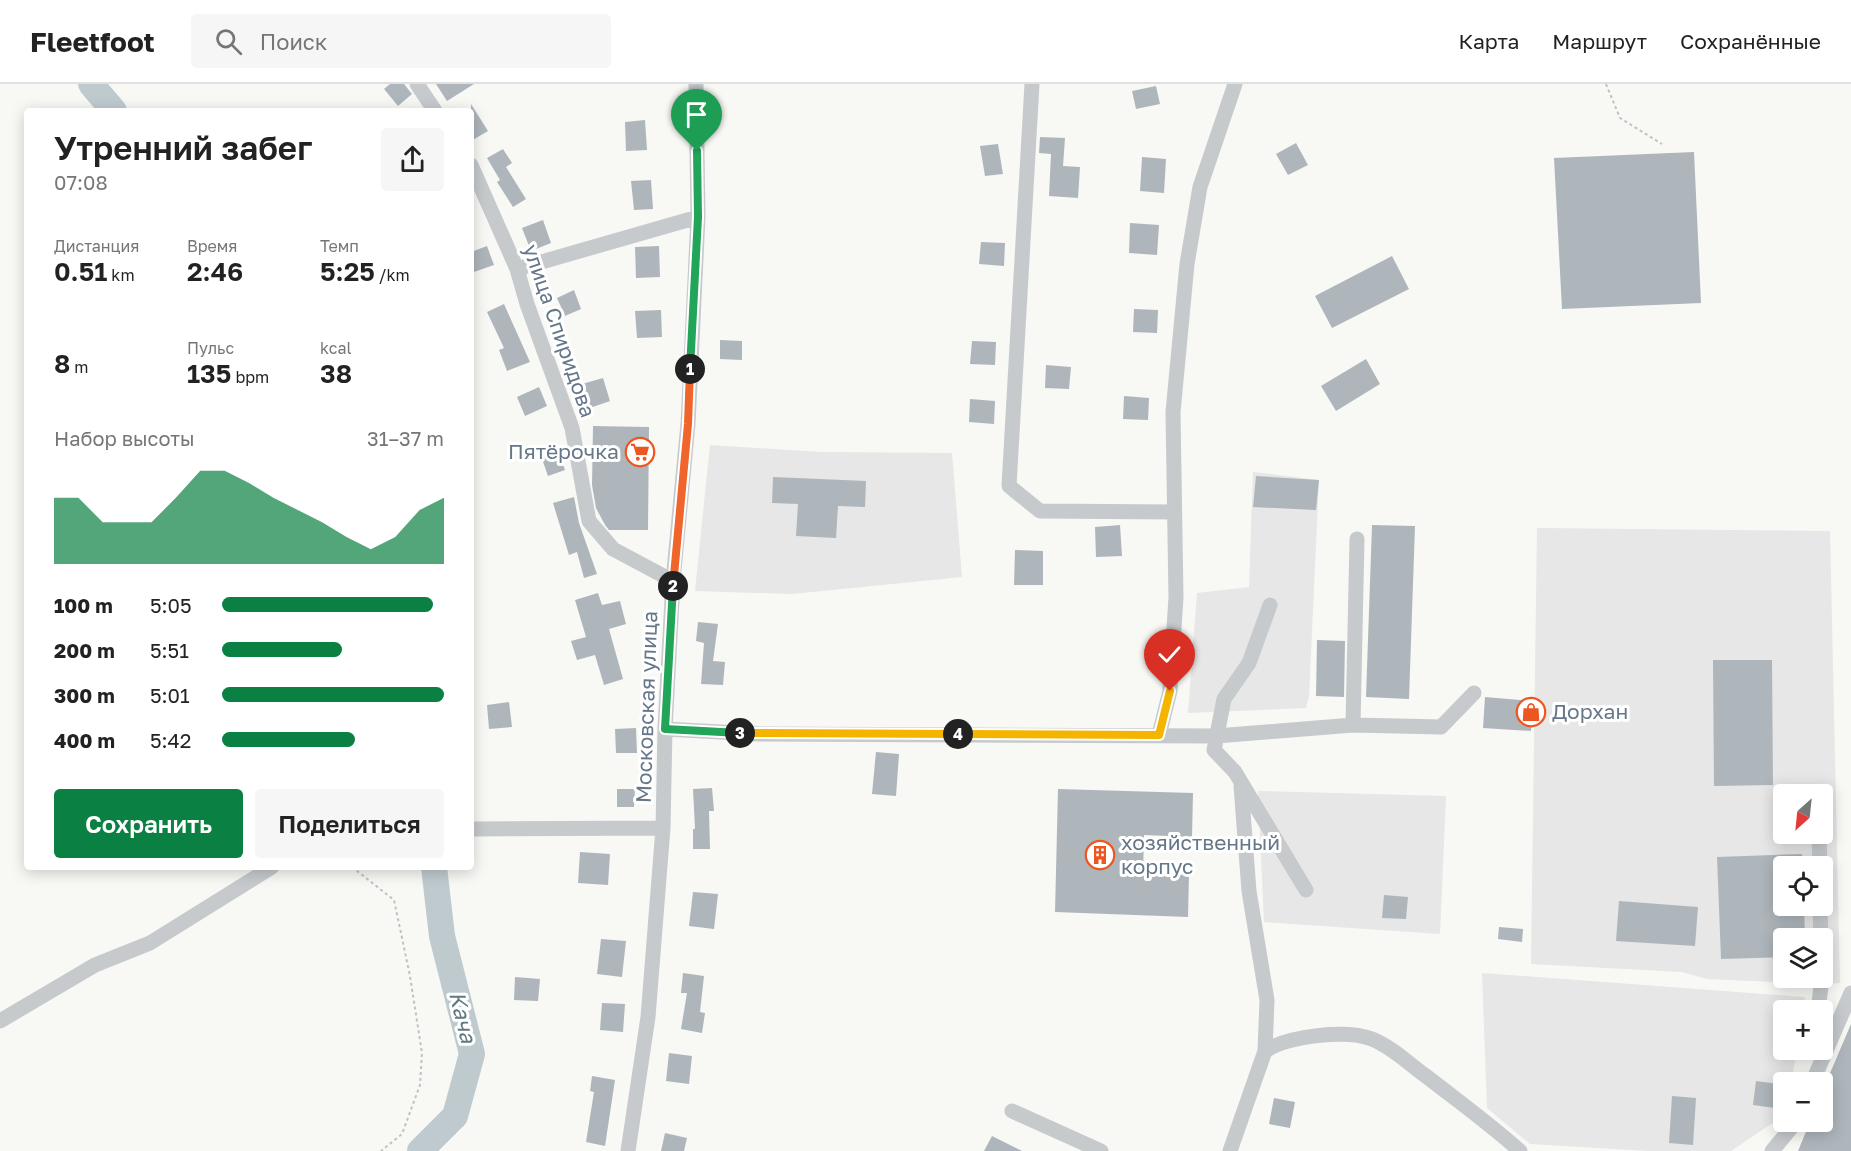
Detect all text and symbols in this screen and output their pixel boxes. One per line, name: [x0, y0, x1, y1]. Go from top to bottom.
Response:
search box: [191, 14, 611, 68]
text: Fleetfoot: [30, 25, 155, 58]
icon: search: [212, 25, 245, 58]
text: Поиск: [260, 28, 328, 55]
text: Карта: [1458, 28, 1519, 54]
text: Маршрут: [1552, 28, 1647, 54]
text: Сохранённые: [1680, 28, 1821, 54]
pin: [671, 89, 722, 151]
icon: arrive: [680, 98, 713, 131]
text: Утренний забег: [54, 128, 312, 167]
button: share: [381, 128, 444, 191]
text: 07:08: [54, 170, 108, 194]
text: Дистанция: [54, 236, 139, 256]
text: Время: [187, 236, 237, 256]
text: Темп: [320, 236, 359, 256]
street label: улица Спиридова: [518, 241, 602, 421]
text: 0.51: [54, 256, 107, 287]
text: 2:46: [187, 256, 243, 287]
text: 5:25: [320, 256, 375, 287]
text: km: [107, 265, 135, 285]
text: /km: [375, 265, 410, 285]
text: Пульс: [187, 338, 234, 358]
text: kcal: [320, 338, 352, 358]
text: 8: [54, 348, 70, 379]
pin: 1: [675, 354, 705, 384]
text: m: [70, 357, 89, 377]
text: 135: [187, 358, 231, 389]
text: 38: [320, 358, 352, 389]
text: 1: [686, 359, 694, 379]
text: bpm: [231, 367, 269, 387]
text: Набор высоты: [54, 426, 195, 450]
text: 31–37 m: [367, 426, 444, 450]
supermarket icon: Пятёрочка: [624, 436, 656, 468]
place label: Пятёрочка: [508, 438, 619, 464]
pin: 2: [658, 571, 688, 601]
text: 2: [668, 576, 678, 596]
text: 100 m: [54, 593, 113, 617]
text: 5:05: [150, 593, 192, 617]
street label: Московская улица: [630, 610, 662, 803]
pin: [1144, 629, 1195, 691]
text: 200 m: [54, 638, 115, 662]
text: 5:51: [150, 638, 189, 662]
icon: check: [1153, 638, 1186, 671]
text: 300 m: [54, 683, 115, 707]
text: 5:01: [150, 683, 190, 707]
shop icon: Дорхан: [1515, 696, 1547, 728]
place label: Дорхан: [1552, 698, 1628, 724]
pin: 3: [725, 718, 755, 748]
pin: 4: [943, 719, 973, 749]
text: 3: [735, 723, 745, 743]
text: 4: [953, 724, 963, 744]
text: 400 m: [54, 728, 115, 752]
text: 5:42: [150, 728, 191, 752]
north arrow: [1773, 784, 1833, 844]
map controls: [1773, 784, 1833, 1132]
button: Сохранить: [54, 789, 243, 858]
button: Поделиться: [255, 789, 444, 858]
place label: хозяйственный корпус: [1121, 829, 1280, 879]
building icon: хозяйственный корпус: [1084, 839, 1116, 871]
button: locate: [1773, 856, 1833, 916]
button: layers: [1773, 928, 1833, 988]
water label: Кача: [444, 988, 483, 1047]
button: +: [1773, 1000, 1833, 1060]
button: −: [1773, 1072, 1833, 1132]

